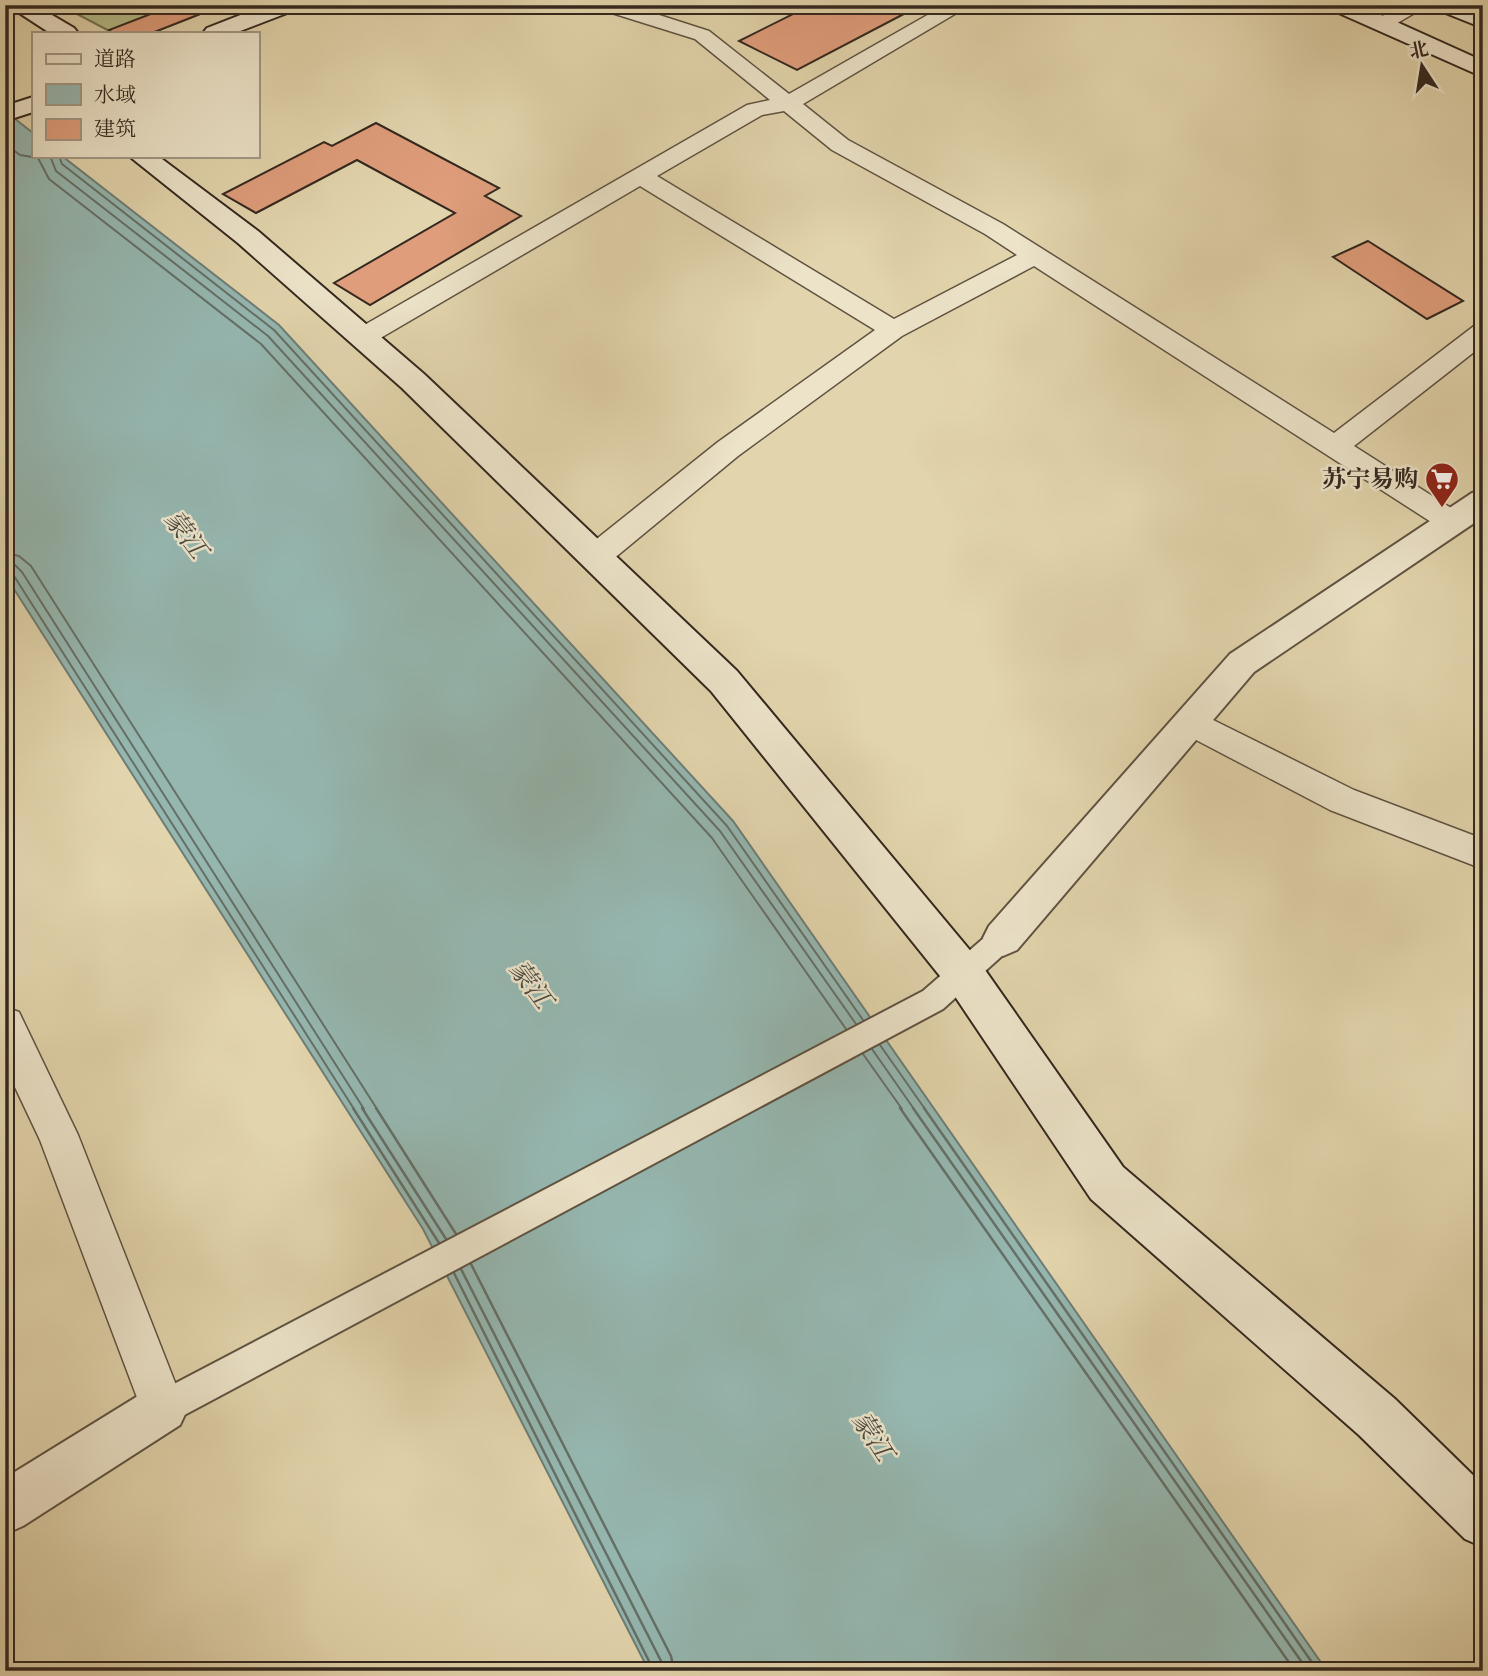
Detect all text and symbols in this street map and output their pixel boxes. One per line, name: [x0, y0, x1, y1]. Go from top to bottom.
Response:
legend: [32, 32, 259, 158]
north arrow: [1386, 32, 1456, 102]
text: 北: [1407, 37, 1431, 66]
text: 道路: [94, 46, 136, 75]
text: 水域: [94, 82, 136, 111]
text: 建筑: [94, 116, 136, 145]
supermarket icon: 苏宁易购: [1423, 460, 1461, 509]
place label: 苏宁易购: [1322, 464, 1418, 498]
water label: 蒙江: [154, 504, 217, 570]
water label: 蒙江: [499, 954, 562, 1020]
water label: 蒙江: [842, 1405, 903, 1472]

